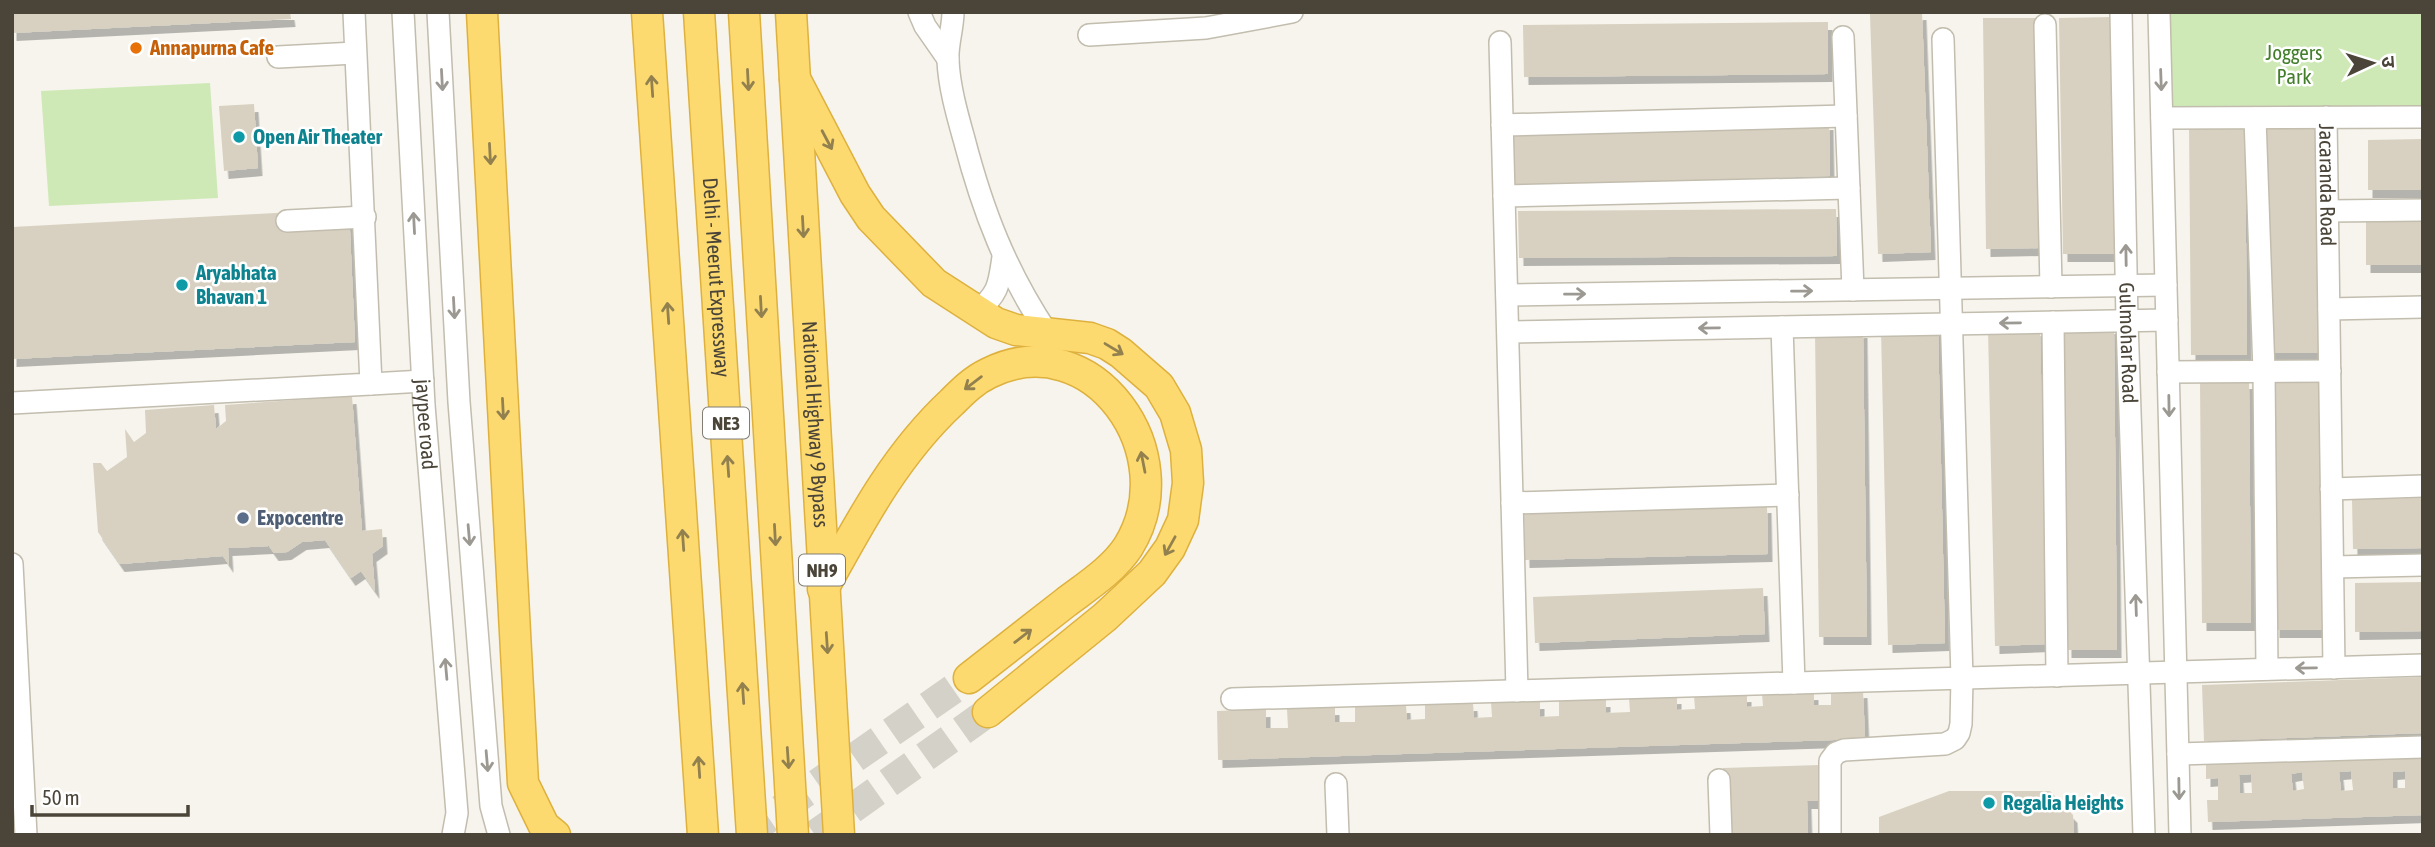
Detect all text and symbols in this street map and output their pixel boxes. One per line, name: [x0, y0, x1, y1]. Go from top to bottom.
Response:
north arrow: [2337, 28, 2407, 98]
place label: Annapurna Cafe: [149, 35, 274, 59]
marker: Annapurna Cafe: [128, 40, 144, 56]
park label: Joggers Park: [2266, 40, 2322, 88]
text: उ: [2378, 55, 2400, 69]
one-way arrow: [435, 69, 448, 92]
one-way arrow: [741, 69, 754, 92]
one-way arrow: [2154, 69, 2167, 92]
one-way arrow: [646, 74, 659, 97]
place label: Open Air Theater: [253, 124, 383, 148]
street label: Jacaranda Road: [2315, 124, 2341, 246]
marker: Open Air Theater: [231, 129, 247, 145]
one-way arrow: [820, 129, 834, 149]
one-way arrow: [484, 142, 497, 164]
street label: Delhi - Meerut Expressway: [699, 177, 736, 378]
one-way arrow: [407, 212, 420, 234]
one-way arrow: [797, 215, 810, 238]
one-way arrow: [2119, 244, 2132, 267]
place label: Aryabhata Bhavan 1: [195, 260, 277, 308]
marker: Aryabhata Bhavan 1: [174, 277, 190, 293]
street label: Gulmohar Road: [2115, 282, 2143, 404]
one-way arrow: [1791, 284, 1814, 298]
one-way arrow: [1563, 288, 1586, 301]
one-way arrow: [447, 296, 460, 319]
one-way arrow: [755, 296, 768, 318]
one-way arrow: [661, 302, 674, 324]
one-way arrow: [1998, 316, 2021, 330]
street label: National Highway 9 Bypass: [798, 320, 834, 528]
one-way arrow: [1697, 321, 1720, 335]
one-way arrow: [1104, 342, 1124, 356]
one-way arrow: [964, 376, 983, 391]
street label: jaypee road: [412, 377, 442, 471]
one-way arrow: [2162, 394, 2176, 417]
one-way arrow: [497, 397, 510, 420]
road number: NE3: [703, 408, 749, 438]
one-way arrow: [1136, 451, 1150, 474]
one-way arrow: [722, 455, 735, 478]
place label: Expocentre: [257, 505, 344, 529]
marker: Expocentre: [235, 510, 251, 526]
one-way arrow: [463, 523, 476, 545]
one-way arrow: [768, 523, 781, 546]
one-way arrow: [676, 529, 689, 551]
one-way arrow: [1163, 535, 1177, 555]
road number: NH9: [799, 554, 845, 586]
one-way arrow: [2130, 594, 2143, 617]
one-way arrow: [1013, 629, 1031, 644]
one-way arrow: [821, 631, 834, 654]
one-way arrow: [439, 659, 452, 681]
one-way arrow: [2294, 662, 2317, 675]
one-way arrow: [736, 683, 749, 705]
one-way arrow: [782, 746, 795, 769]
one-way arrow: [481, 750, 494, 772]
one-way arrow: [692, 755, 705, 778]
scale bar: [32, 774, 187, 818]
one-way arrow: [2172, 778, 2186, 801]
text: 50 m: [42, 785, 80, 809]
place label: Regalia Heights: [2003, 790, 2124, 814]
marker: Regalia Heights: [1981, 795, 1997, 811]

